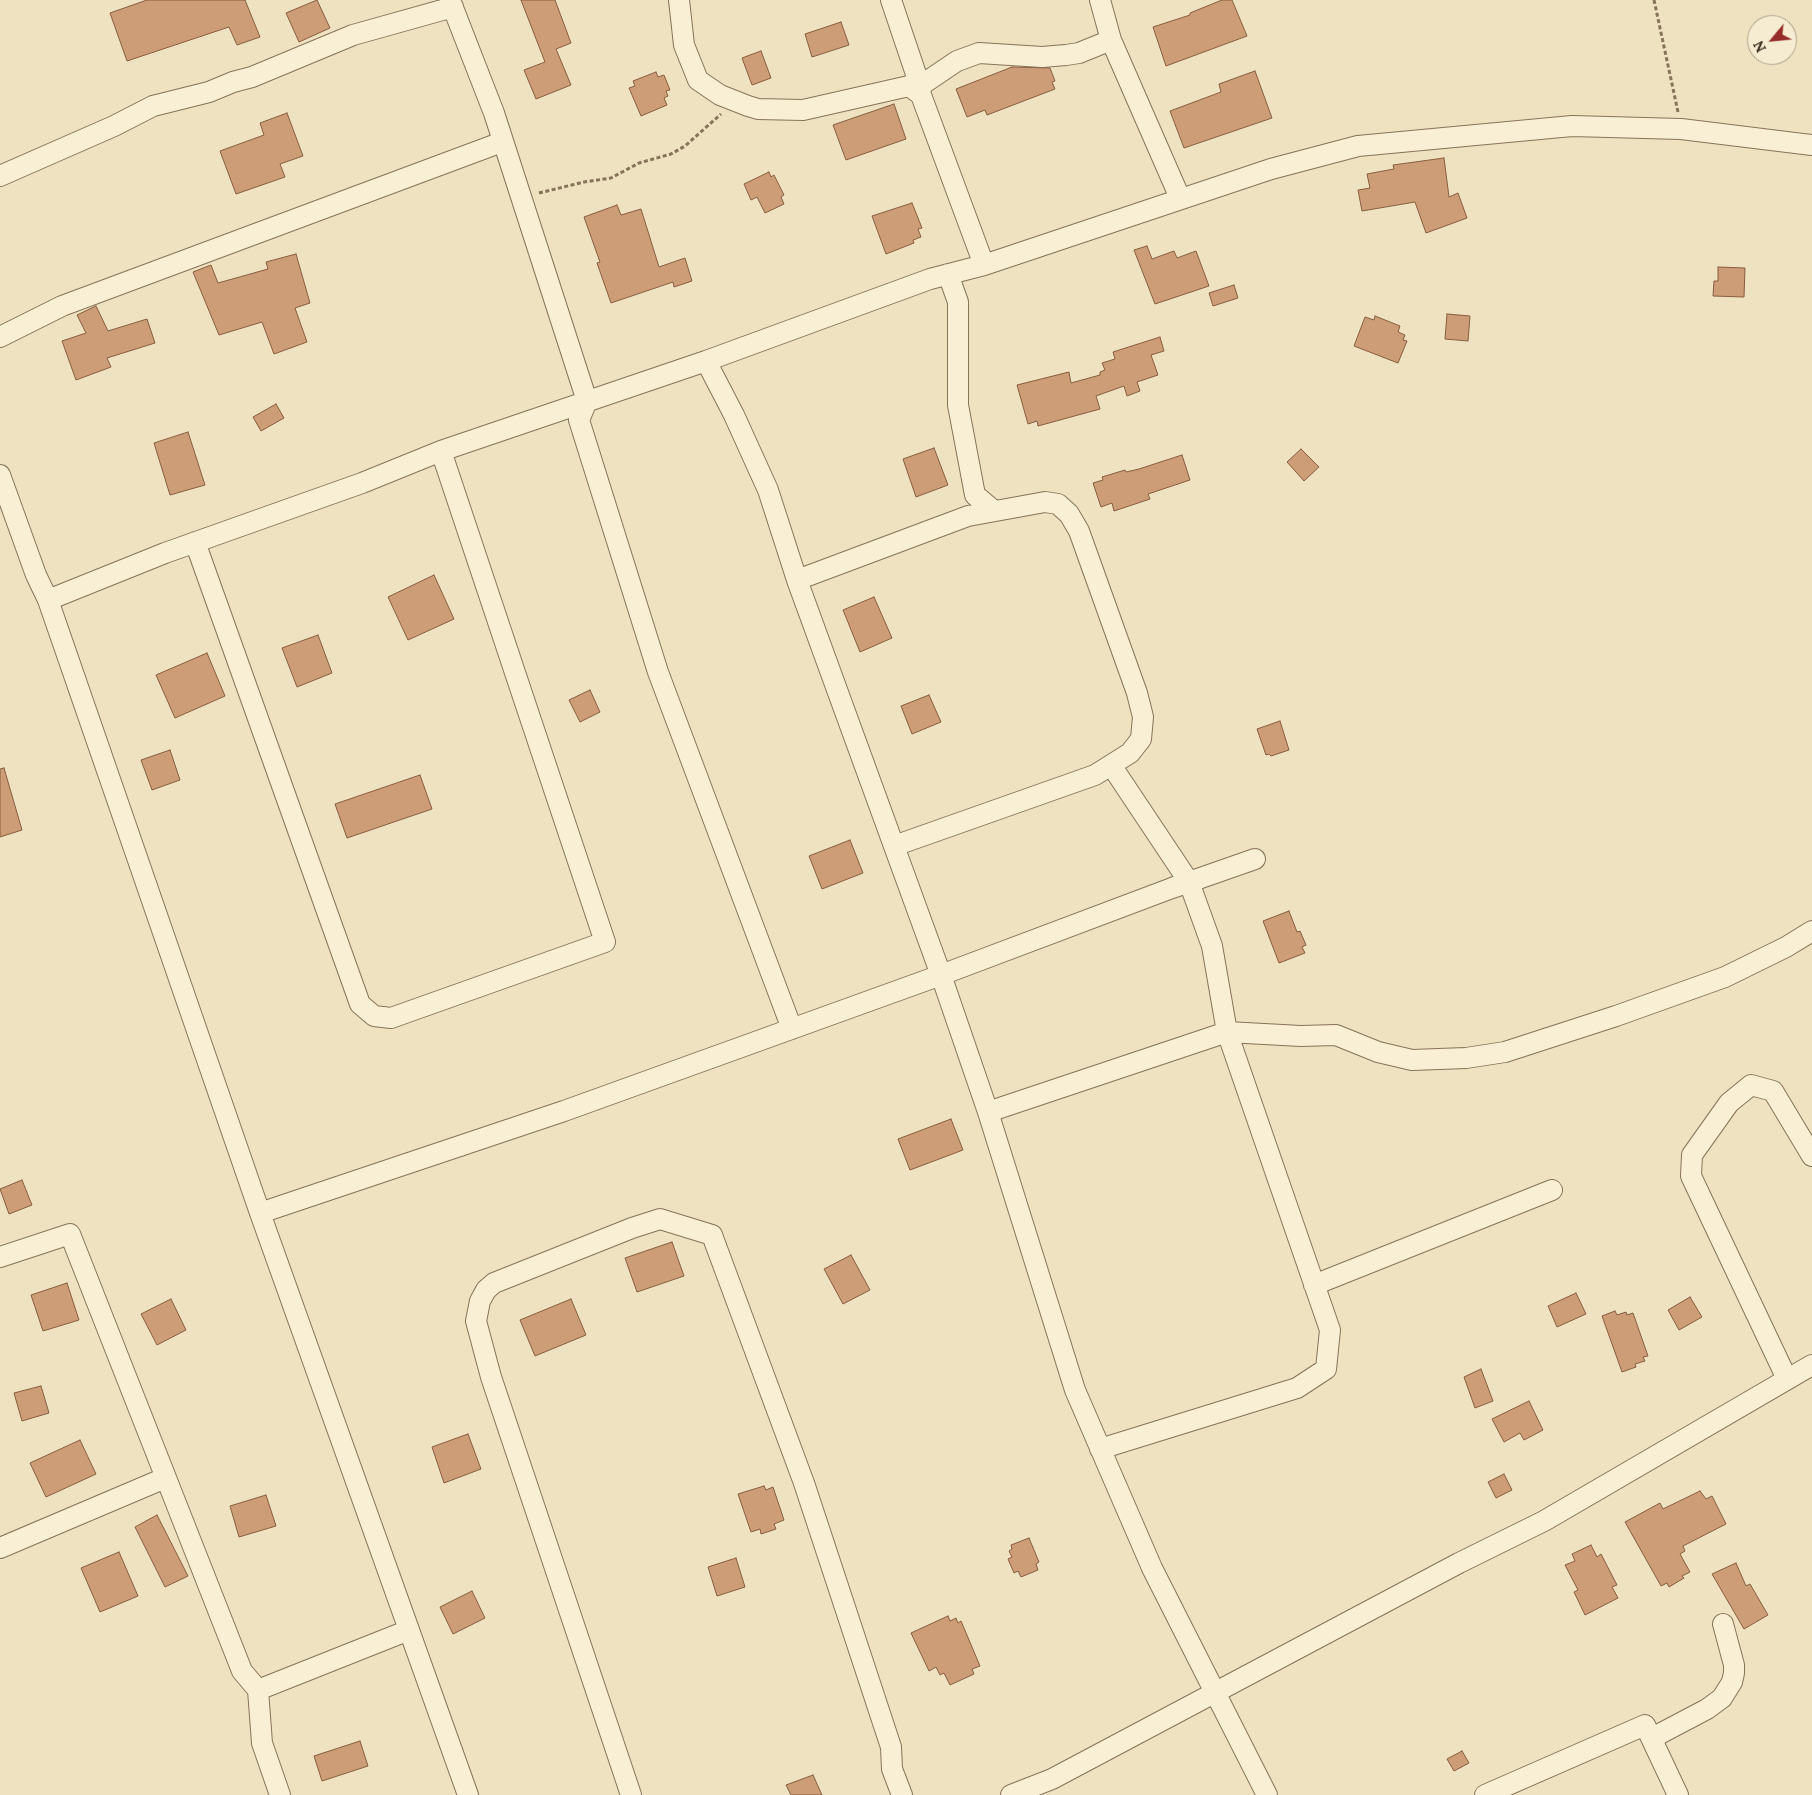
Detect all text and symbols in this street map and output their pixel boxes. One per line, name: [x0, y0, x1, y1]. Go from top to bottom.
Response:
north arrow: [1747, 15, 1797, 65]
text: N: [1749, 38, 1770, 56]

